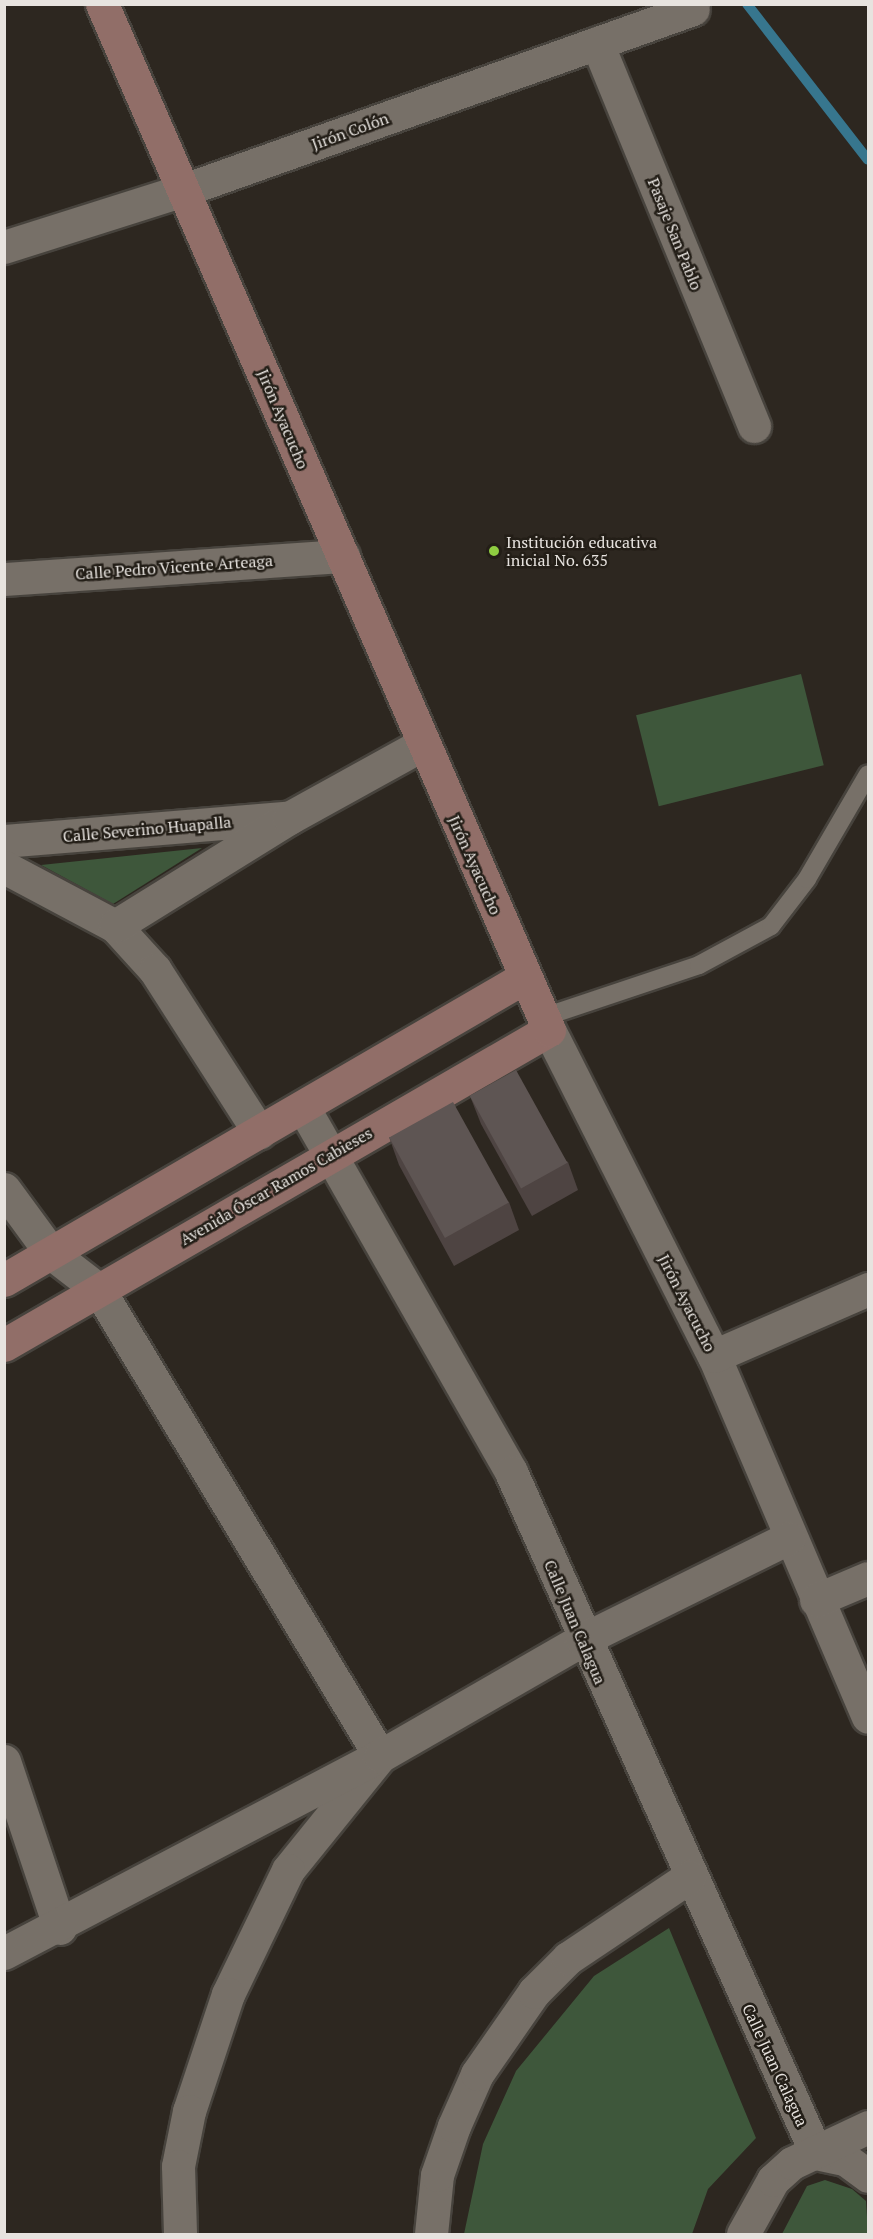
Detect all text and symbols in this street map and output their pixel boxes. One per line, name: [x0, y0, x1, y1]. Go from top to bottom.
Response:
street label: Jirón Colón: [309, 108, 391, 154]
street label: Pasaje San Pablo: [644, 175, 706, 293]
street label: Jirón Ayacucho: [253, 366, 313, 472]
place label: Institución educativa inicial No. 635: [506, 532, 657, 570]
marker: Institución educativa inicial No. 635: [487, 544, 501, 558]
street label: Calle Pedro Vicente Arteaga: [74, 550, 274, 584]
street label: Calle Severino Huapalla: [62, 812, 232, 846]
street label: Jirón Ayacucho: [444, 812, 506, 918]
street label: Avenida Óscar Ramos Cabieses: [176, 1123, 376, 1249]
street label: Jirón Ayacucho: [654, 1251, 720, 1355]
street label: Calle Juan Calagua: [540, 1557, 610, 1687]
street label: Calle Juan Calagua: [738, 2001, 812, 2129]

